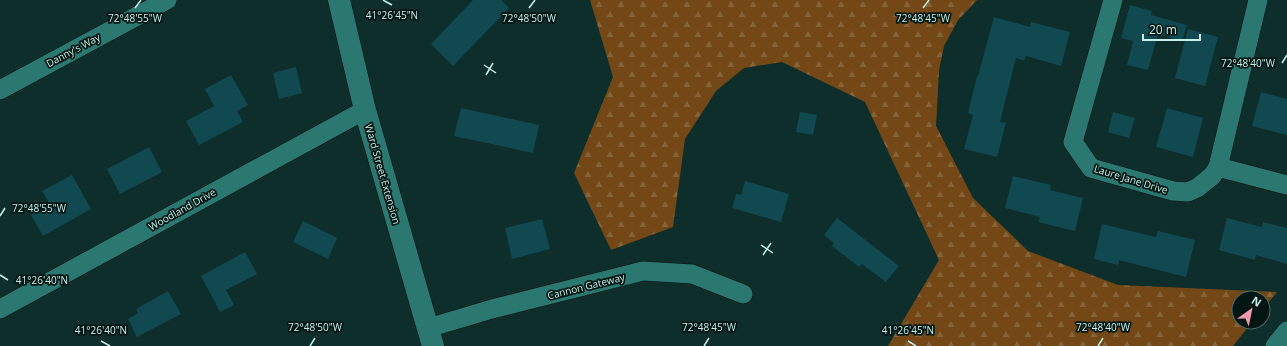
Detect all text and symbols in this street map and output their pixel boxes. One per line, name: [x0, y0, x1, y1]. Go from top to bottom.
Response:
text: 41°26'45"N: [366, 8, 418, 22]
text: 72°48'55"W: [108, 11, 163, 25]
text: 72°48'50"W: [502, 11, 557, 25]
text: 72°48'45"W: [896, 11, 951, 25]
scale bar: [1143, 16, 1200, 42]
text: 20 m: [1149, 21, 1177, 38]
street label: Danny's Way: [43, 29, 103, 70]
text: 72°48'40"W: [1221, 56, 1276, 70]
street label: Ward Street Extension: [362, 122, 404, 226]
street label: Laure Jane Drive: [1092, 161, 1170, 197]
street label: Woodland Drive: [146, 185, 218, 233]
text: 72°48'55"W: [12, 201, 67, 215]
street label: Cannon Gateway: [546, 269, 627, 302]
text: 41°26'40"N: [16, 273, 68, 287]
north arrow: [1231, 290, 1271, 330]
text: N: [1249, 292, 1265, 310]
text: 72°48'50"W: [288, 320, 343, 334]
text: 72°48'45"W: [682, 320, 737, 334]
text: 72°48'40"W: [1076, 320, 1131, 334]
text: 41°26'40"N: [75, 323, 127, 337]
text: 41°26'45"N: [882, 323, 934, 337]

